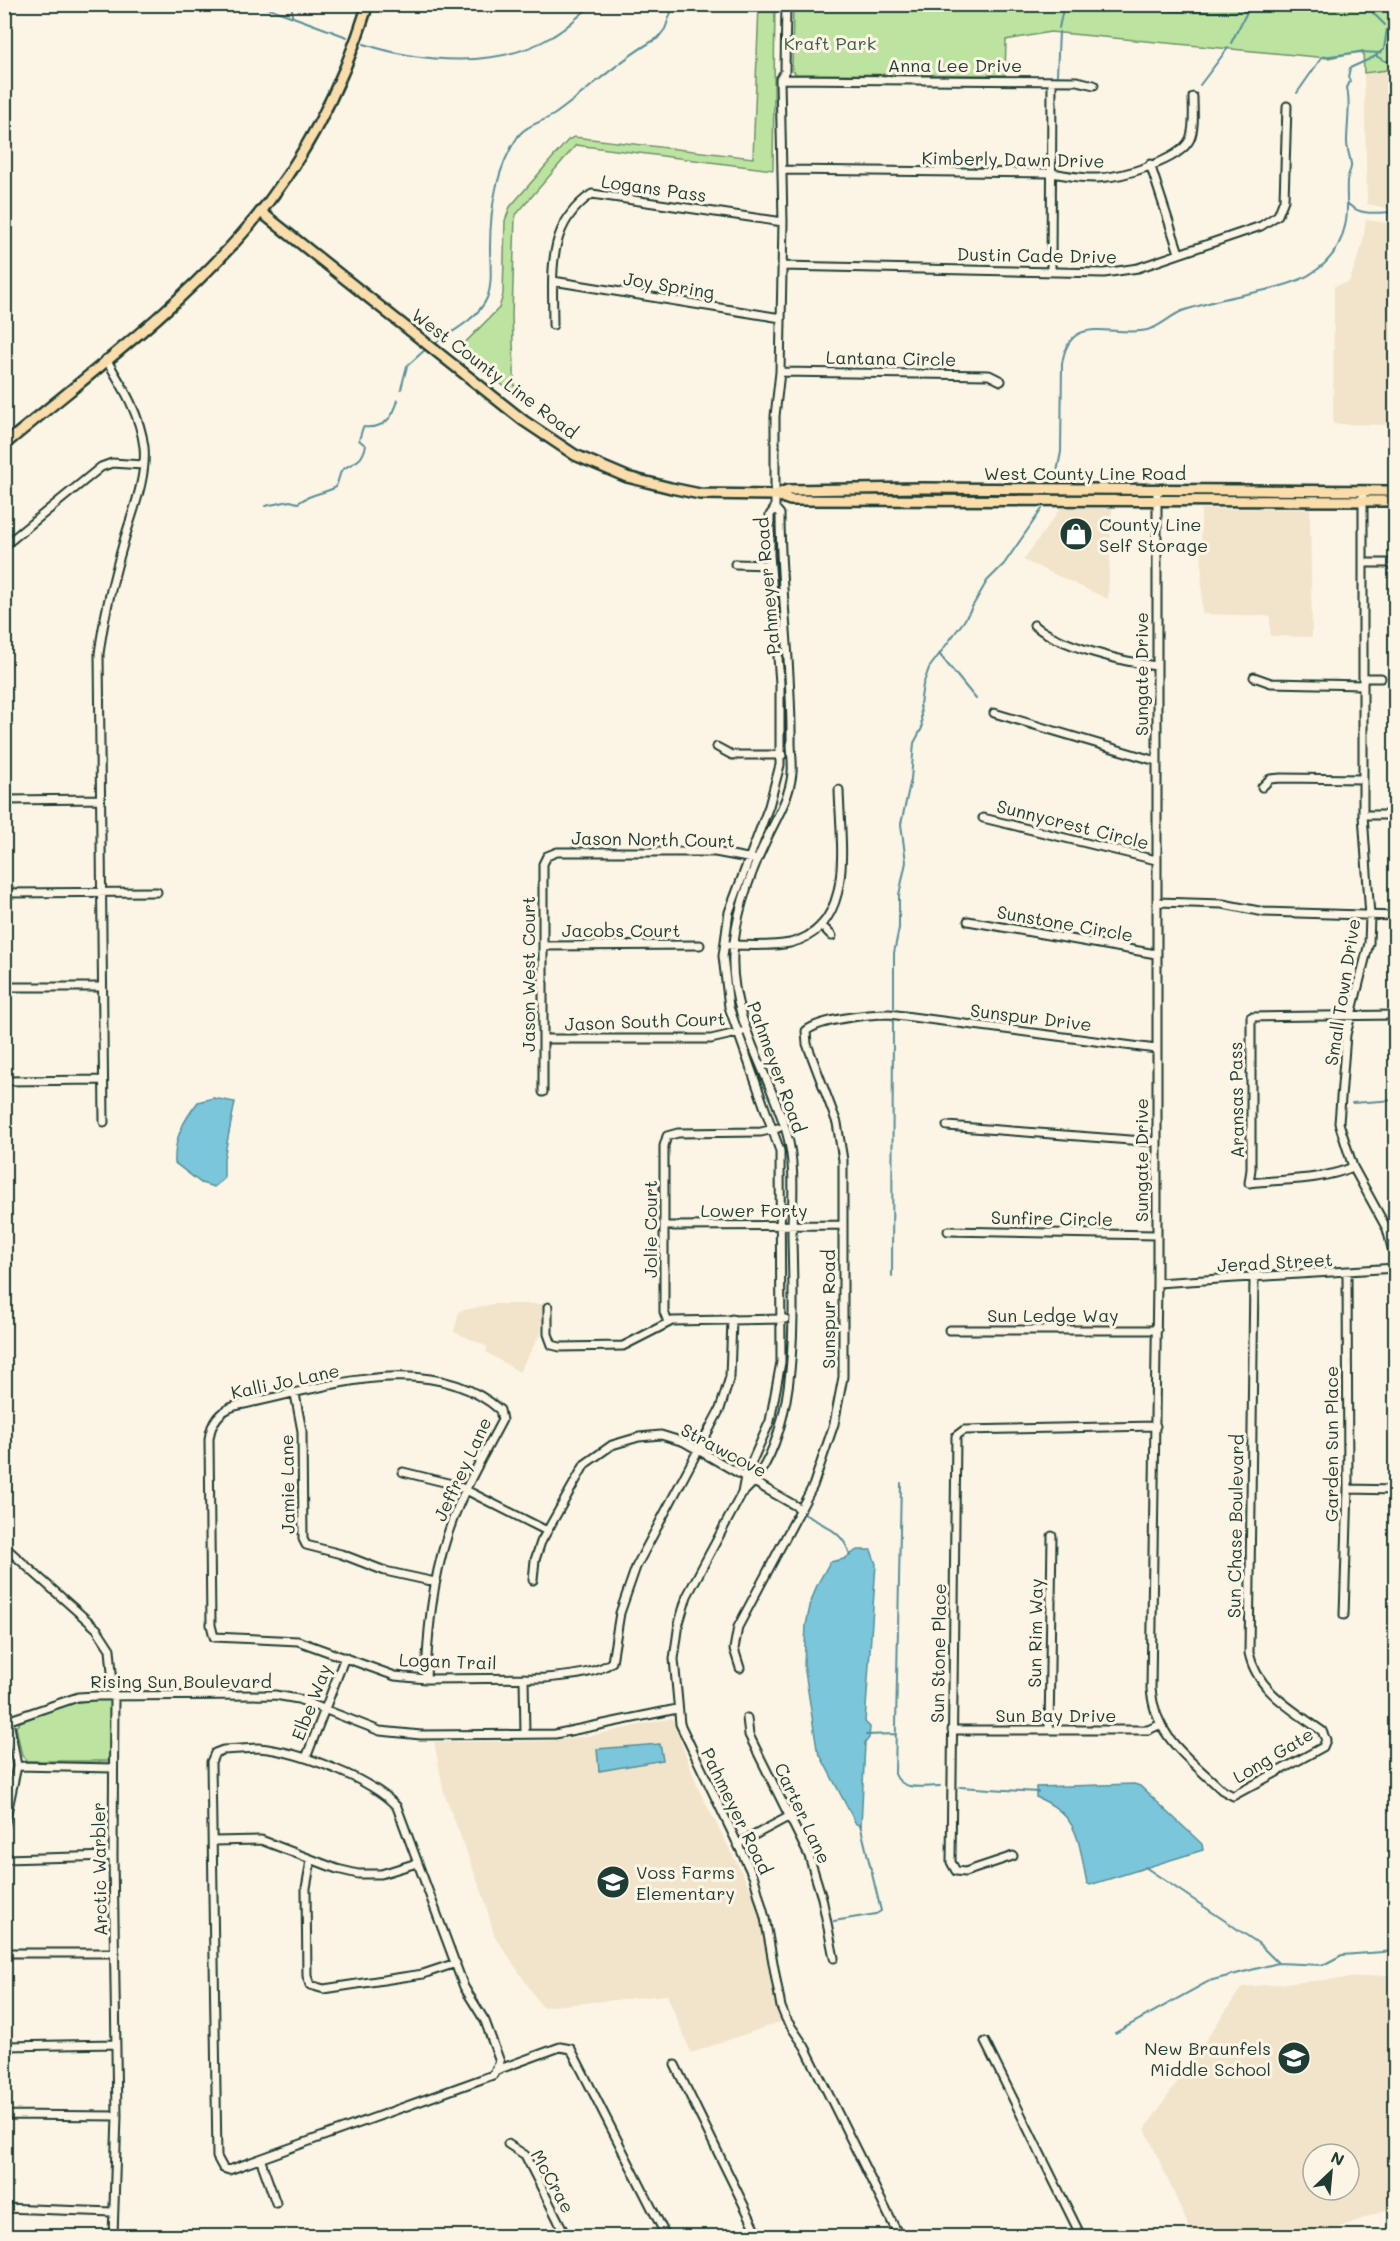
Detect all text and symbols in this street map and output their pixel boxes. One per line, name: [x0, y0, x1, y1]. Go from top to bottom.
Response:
park label: Kraft Park: [784, 31, 876, 55]
street label: Anna Lee Drive: [888, 53, 1022, 77]
street label: Kimberly Dawn Drive: [921, 145, 1105, 173]
street label: Logans Pass: [600, 169, 708, 207]
street label: Dustin Cade Drive: [957, 242, 1117, 268]
street label: Joy Spring: [622, 266, 716, 304]
street label: West County Line Road: [407, 302, 583, 444]
street label: Lantana Circle: [826, 345, 956, 371]
street label: West County Line Road: [984, 461, 1186, 485]
place label: County Line Self Storage: [1099, 512, 1208, 557]
street label: Pahmeyer Road: [749, 516, 785, 656]
shop icon: County Line Self Storage: [1058, 516, 1094, 552]
street label: Sungate Drive: [1129, 612, 1153, 736]
street label: Sunnycrest Circle: [994, 793, 1152, 855]
street label: Jason North Court: [571, 826, 735, 852]
street label: Jason West Court: [516, 896, 540, 1052]
street label: Sunstone Circle: [995, 899, 1135, 947]
street label: Small Town Drive: [1319, 917, 1365, 1067]
street label: Jacobs Court: [562, 918, 680, 942]
street label: Pahmeyer Road: [742, 998, 812, 1136]
street label: Sunspur Drive: [969, 998, 1093, 1036]
street label: Jason South Court: [564, 1006, 726, 1036]
street label: Aransas Pass: [1223, 1041, 1249, 1159]
street label: Sungate Drive: [1129, 1098, 1153, 1222]
street label: Jolie Court: [638, 1180, 662, 1278]
street label: Lower Forty: [700, 1198, 808, 1222]
street label: Sunfire Circle: [991, 1205, 1113, 1231]
street label: Jerad Street: [1217, 1247, 1333, 1277]
street label: Sunspur Road: [816, 1249, 840, 1369]
street label: Sun Ledge Way: [987, 1303, 1119, 1327]
street label: Kalli Jo Lane: [228, 1358, 342, 1404]
street label: Garden Sun Place: [1319, 1366, 1343, 1522]
street label: Jeffrey Lane: [427, 1413, 497, 1525]
street label: Strawcove: [677, 1417, 771, 1483]
street label: Jamie Lane: [274, 1434, 300, 1534]
street label: Sun Chase Boulevard: [1221, 1434, 1249, 1618]
street label: Sun Rim Way: [1022, 1578, 1048, 1688]
street label: Sun Stone Place: [925, 1583, 951, 1723]
street label: Logan Trail: [399, 1647, 497, 1675]
street label: Elbe Way: [286, 1661, 336, 1743]
street label: Rising Sun Boulevard: [90, 1669, 272, 1693]
street label: Sun Bay Drive: [996, 1703, 1116, 1727]
street label: Long Gate: [1228, 1722, 1318, 1788]
street label: Pahmeyer Road: [696, 1744, 778, 1878]
street label: Carter Lane: [769, 1759, 837, 1867]
street label: Arctic Warbler: [86, 1802, 112, 1936]
place label: Voss Farms Elementary: [636, 1860, 735, 1905]
school or university icon: Voss Farms Elementary: [595, 1864, 631, 1900]
place label: New Braunfels Middle School: [1144, 2036, 1271, 2081]
school or university icon: New Braunfels Middle School: [1276, 2040, 1312, 2076]
north arrow: [1301, 2142, 1361, 2202]
street label: McCrae: [526, 2145, 580, 2217]
text: N: [1328, 2146, 1348, 2170]

